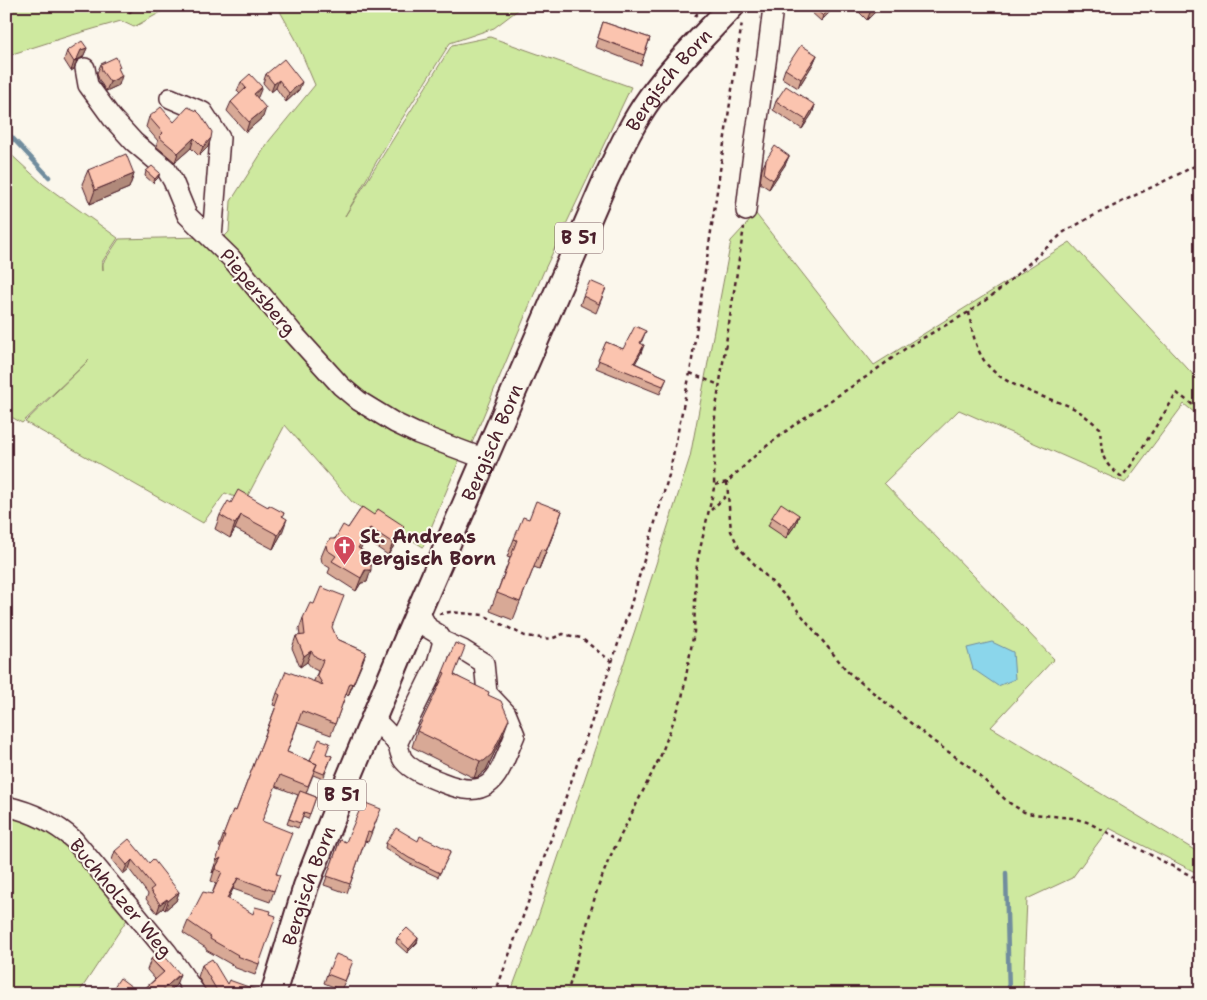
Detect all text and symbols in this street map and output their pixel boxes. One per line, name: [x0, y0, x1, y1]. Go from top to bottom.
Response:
street label: Bergisch Born: [620, 23, 717, 135]
road number: B 51: [555, 222, 603, 254]
street label: Piepersberg: [214, 243, 302, 341]
street label: Bergisch Born: [455, 380, 528, 505]
place label: St. Andreas Bergisch Born: [360, 524, 496, 571]
church icon: St. Andreas Bergisch Born: [332, 535, 356, 566]
road number: B 51: [318, 780, 366, 810]
street label: Bergisch Born: [276, 822, 341, 948]
street label: Buchholzer Weg: [64, 833, 178, 963]

